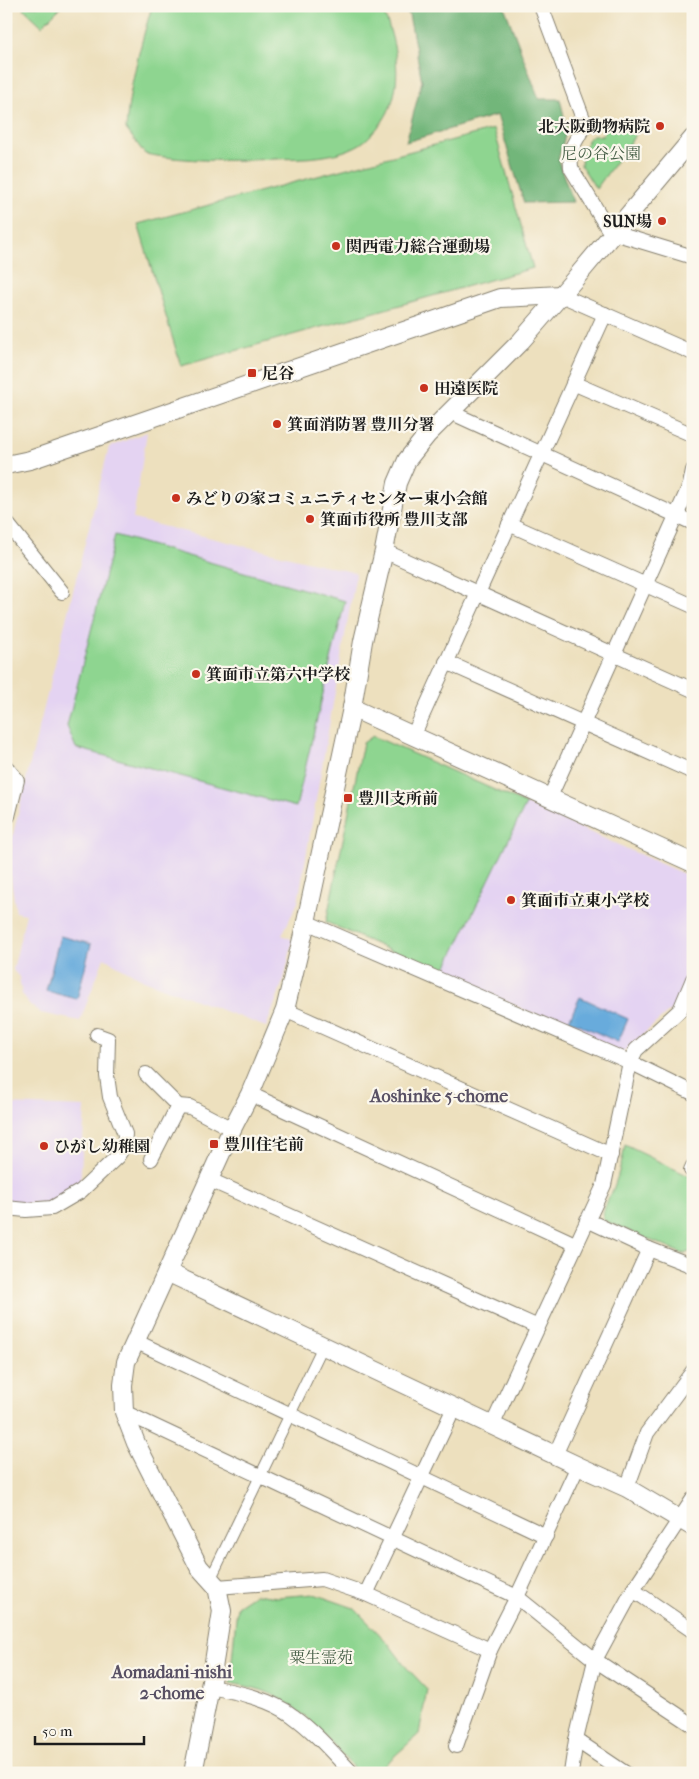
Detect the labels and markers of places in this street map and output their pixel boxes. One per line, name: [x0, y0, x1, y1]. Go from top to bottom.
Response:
place label: 北大阪動物病院: [538, 117, 650, 136]
marker: 北大阪動物病院: [654, 120, 666, 132]
place label: SUN場: [603, 212, 652, 231]
marker: SUN場: [656, 215, 668, 227]
place label: 関西電力総合運動場: [346, 237, 490, 256]
marker: 関西電力総合運動場: [330, 240, 342, 252]
place label: 尼谷: [262, 364, 294, 383]
marker: 尼谷: [246, 367, 258, 379]
place label: 田遠医院: [434, 379, 498, 398]
marker: 田遠医院: [418, 382, 430, 394]
place label: 箕面消防署 豊川分署: [287, 415, 434, 434]
marker: 箕面消防署 豊川分署: [271, 418, 283, 430]
place label: みどりの家コミュニティセンター東小会館: [186, 489, 488, 508]
marker: みどりの家コミュニティセンター東小会館: [170, 492, 182, 504]
place label: 箕面市役所 豊川支部: [320, 510, 468, 529]
marker: 箕面市役所 豊川支部: [304, 513, 316, 525]
place label: 箕面市立第六中学校: [206, 665, 351, 684]
marker: 箕面市立第六中学校: [190, 668, 202, 680]
place label: 豊川支所前: [358, 789, 438, 808]
marker: 豊川支所前: [342, 792, 354, 804]
place label: 箕面市立東小学校: [521, 891, 650, 910]
marker: 箕面市立東小学校: [505, 894, 517, 906]
place label: 豊川住宅前: [224, 1135, 304, 1154]
place label: ひがし幼稚園: [54, 1137, 150, 1156]
marker: 豊川住宅前: [208, 1138, 220, 1150]
marker: ひがし幼稚園: [38, 1140, 50, 1152]

